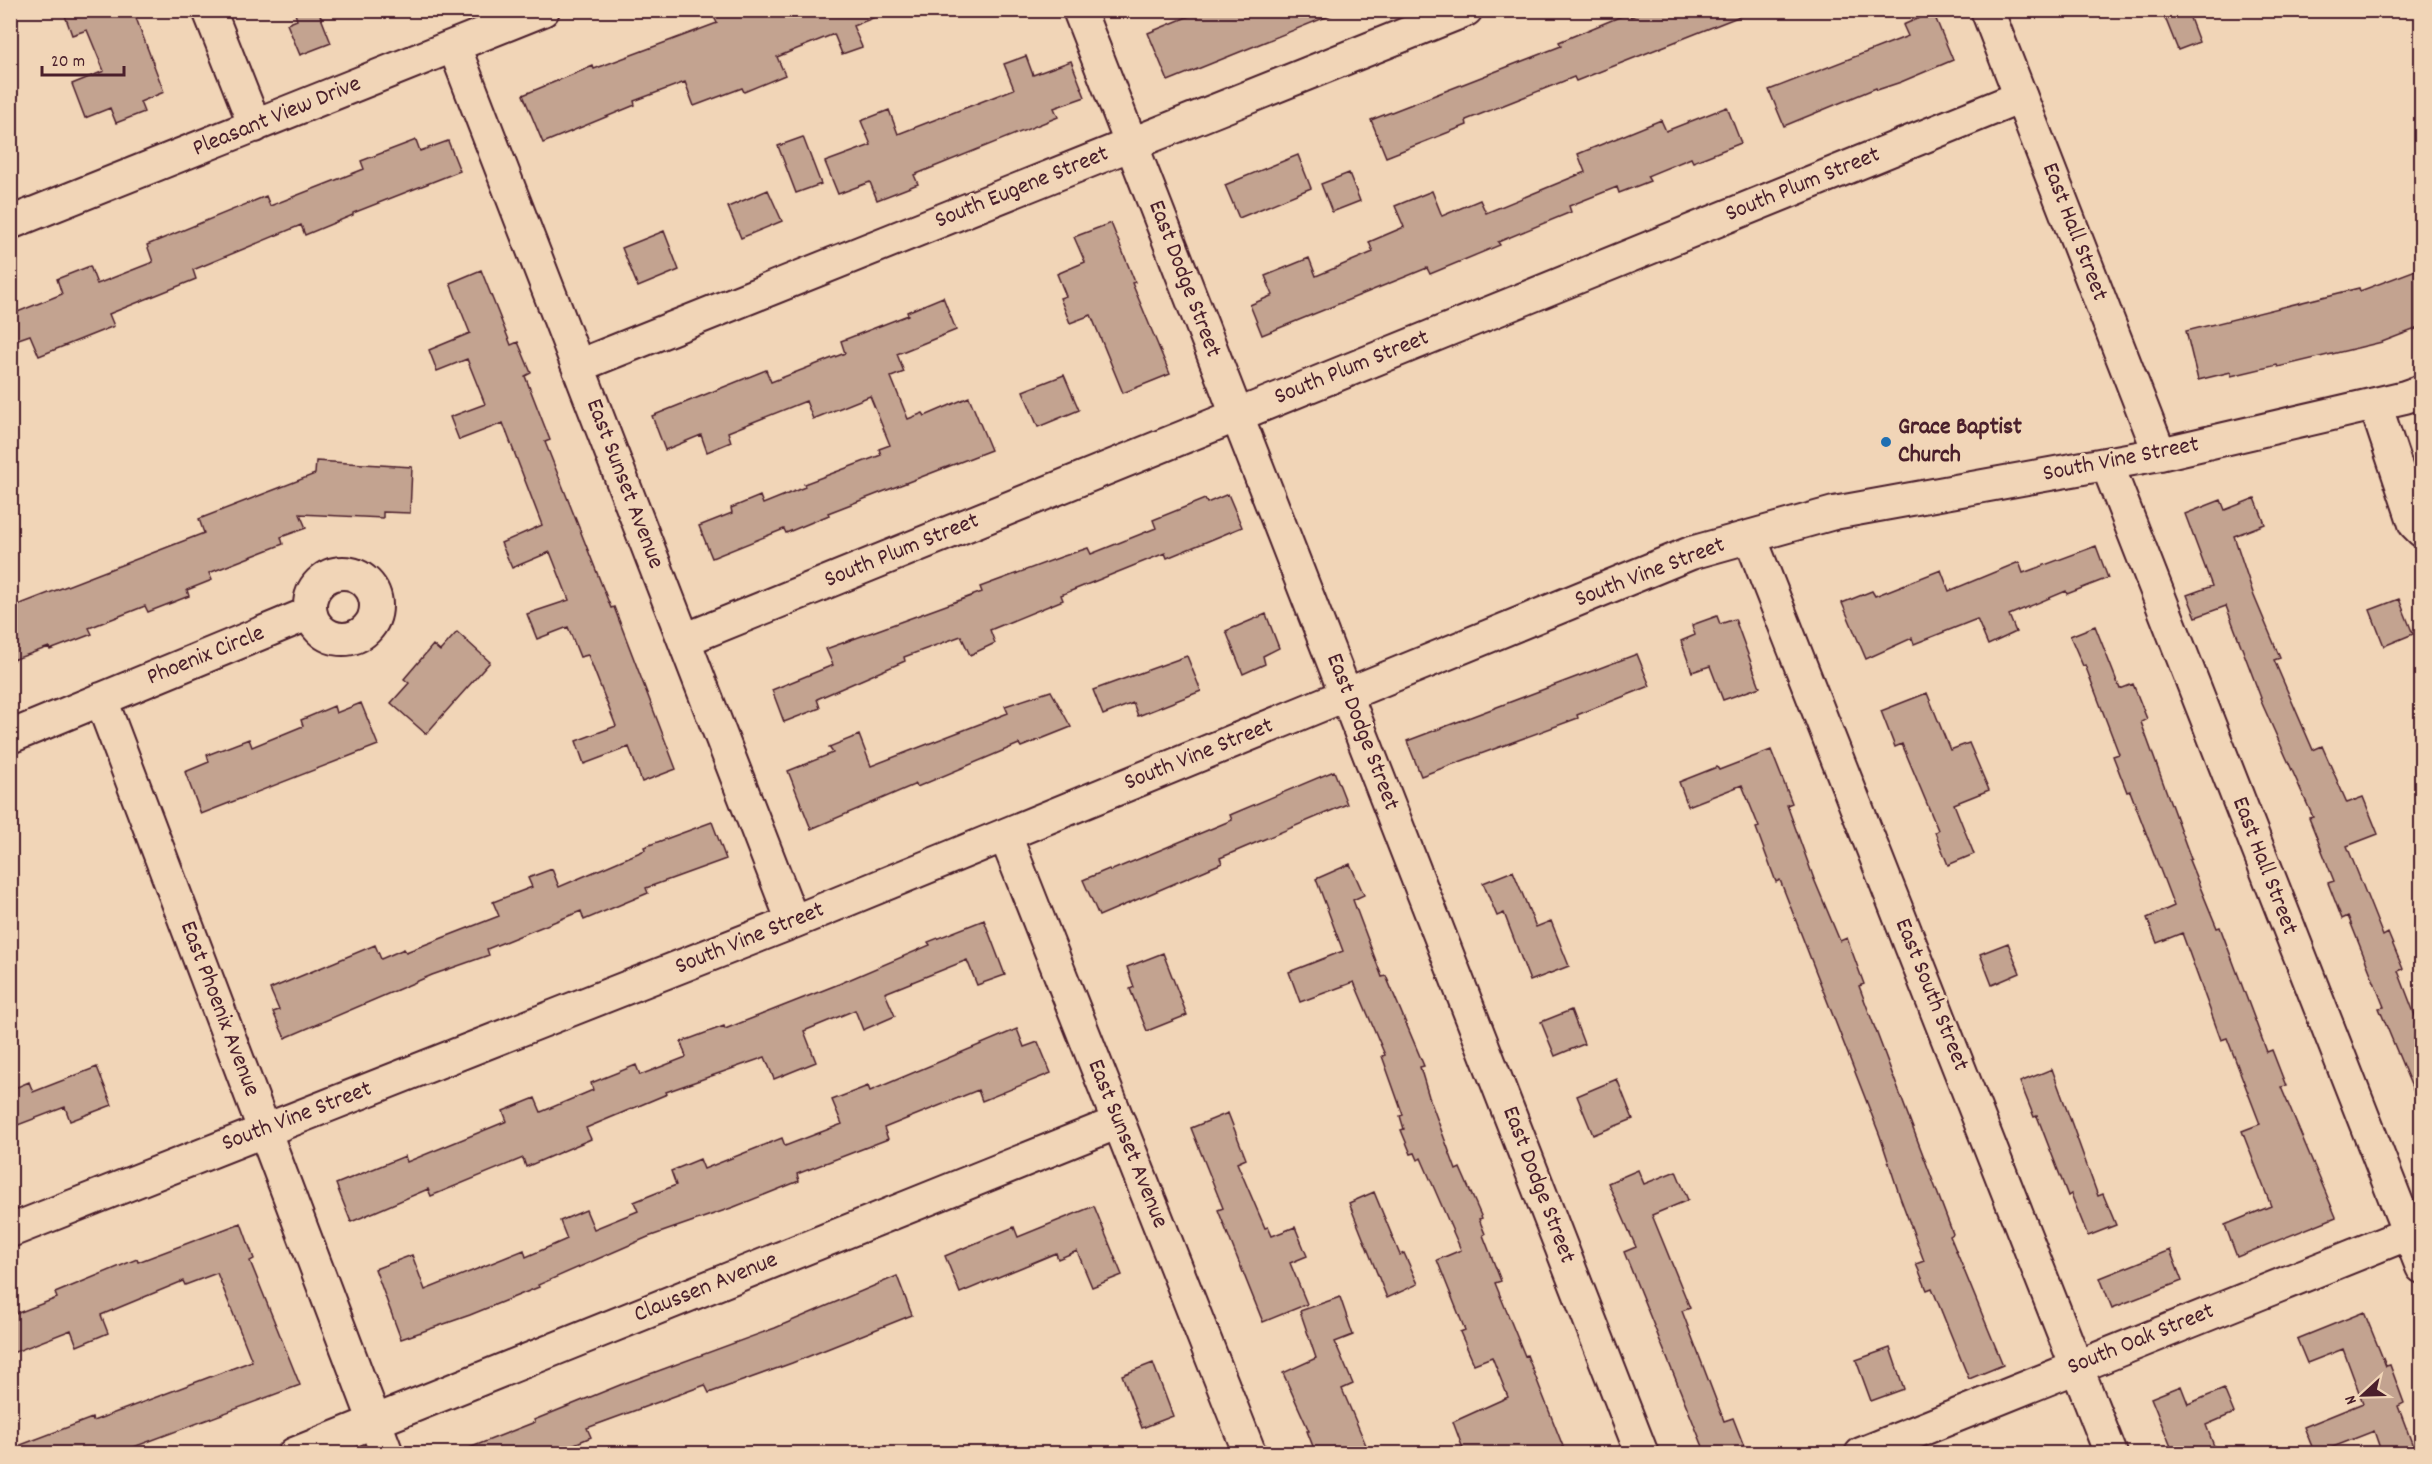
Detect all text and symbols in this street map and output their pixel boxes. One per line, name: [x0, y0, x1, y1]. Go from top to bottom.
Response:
scale bar: [42, 39, 124, 77]
text: 20 m: [51, 50, 85, 75]
street label: Pleasant View Drive: [188, 68, 366, 166]
street label: South Eugene Street: [930, 138, 1114, 238]
street label: South Plum Street: [1721, 138, 1886, 232]
street label: East Hall Street: [2032, 158, 2116, 306]
street label: East Dodge Street: [1138, 196, 1230, 363]
street label: South Plum Street: [1270, 321, 1435, 415]
street label: East Sunset Avenue: [576, 394, 672, 574]
place label: Grace Baptist Church: [1898, 411, 2022, 473]
street label: South Vine Street: [2040, 428, 2202, 492]
marker: Grace Baptist Church: [1879, 435, 1893, 449]
street label: South Plum Street: [820, 504, 985, 598]
street label: South Vine Street: [1570, 529, 1730, 617]
street label: Phoenix Circle: [142, 617, 270, 695]
street label: East Dodge Street: [1316, 649, 1408, 816]
street label: South Vine Street: [1119, 710, 1279, 800]
street label: East Hall Street: [2222, 792, 2306, 940]
street label: South Vine Street: [670, 894, 830, 984]
street label: East South Street: [1885, 914, 1977, 1077]
street label: East Phoenix Avenue: [170, 916, 268, 1102]
street label: East Sunset Avenue: [1078, 1055, 1176, 1233]
street label: South Vine Street: [217, 1073, 377, 1161]
street label: East Dodge Street: [1492, 1102, 1584, 1269]
street label: Claussen Avenue: [629, 1244, 783, 1332]
street label: South Oak Street: [2062, 1295, 2220, 1385]
north arrow: [2333, 1365, 2393, 1425]
text: N: [2339, 1392, 2364, 1408]

